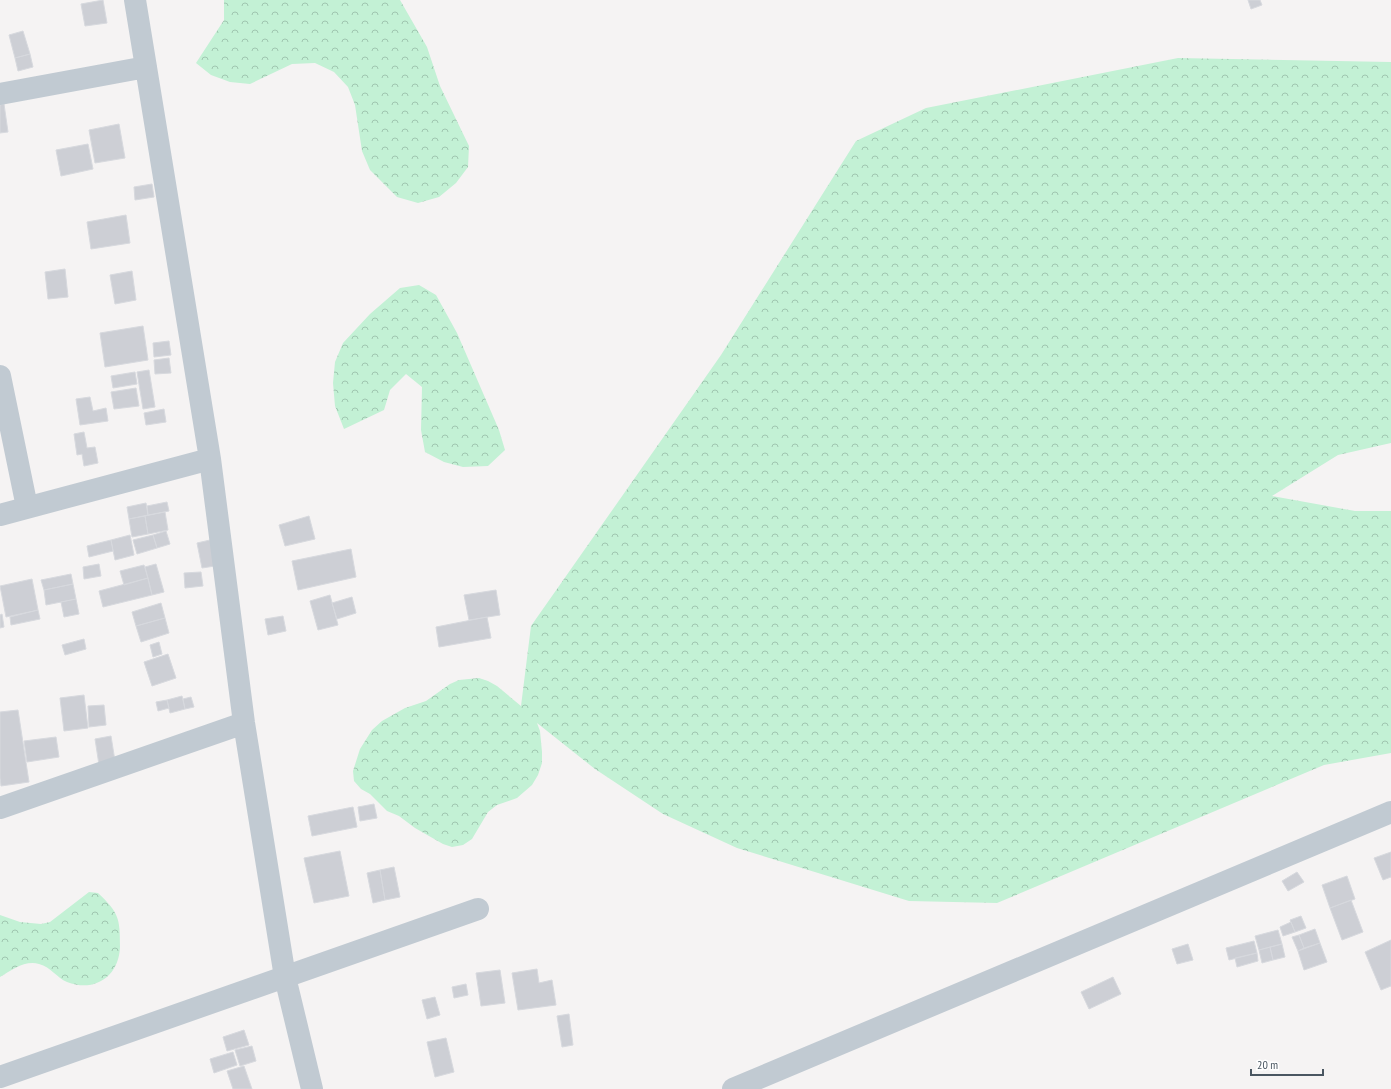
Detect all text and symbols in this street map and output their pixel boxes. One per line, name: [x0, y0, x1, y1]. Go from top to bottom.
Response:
scale bar: [1251, 1051, 1323, 1077]
text: 20 m: [1257, 1057, 1278, 1072]

